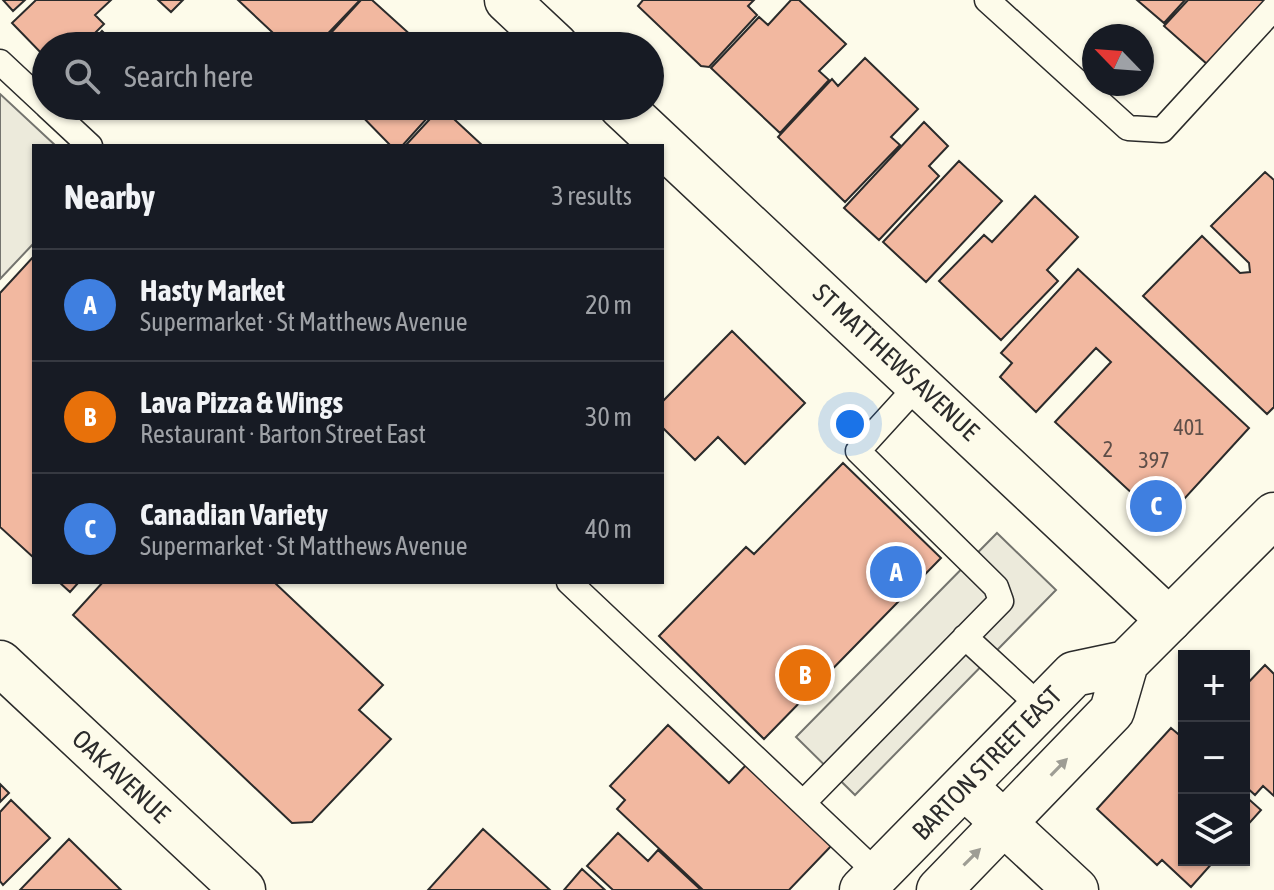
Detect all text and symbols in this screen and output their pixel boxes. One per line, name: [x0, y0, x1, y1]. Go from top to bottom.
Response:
north arrow: [1082, 24, 1154, 96]
search box: [32, 32, 664, 120]
icon: search: [60, 54, 104, 98]
text: Search here: [124, 59, 253, 93]
text: Nearby: [64, 177, 155, 216]
text: 3 results: [551, 181, 632, 211]
text: Hasty Market: [140, 273, 285, 307]
street label: ST MATTHEWS AVENUE: [807, 278, 985, 446]
text: A: [84, 290, 96, 320]
text: 20 m: [585, 290, 632, 320]
text: Supermarket · St Matthews Avenue: [140, 307, 468, 337]
text: Lava Pizza & Wings: [140, 385, 343, 419]
text: B: [84, 402, 96, 432]
text: 30 m: [585, 402, 632, 432]
your location: [830, 404, 870, 444]
house number: 401: [1173, 414, 1205, 440]
text: Restaurant · Barton Street East: [140, 419, 426, 449]
house number: 2: [1103, 436, 1113, 462]
house number: 397: [1138, 447, 1170, 473]
pin: C: [1130, 476, 1182, 536]
text: Canadian Variety: [140, 497, 328, 531]
text: C: [84, 514, 96, 544]
text: 40 m: [585, 514, 632, 544]
text: Supermarket · St Matthews Avenue: [140, 531, 468, 561]
pin: A: [870, 542, 922, 602]
pin: B: [779, 645, 831, 705]
map controls: [1178, 650, 1250, 866]
button: +: [1178, 650, 1250, 722]
street label: BARTON STREET EAST: [906, 680, 1068, 846]
button: −: [1178, 722, 1250, 794]
street label: OAK AVENUE: [66, 723, 176, 829]
one-way arrow: [1049, 758, 1067, 777]
button: layers: [1178, 794, 1250, 866]
one-way arrow: [962, 848, 981, 867]

